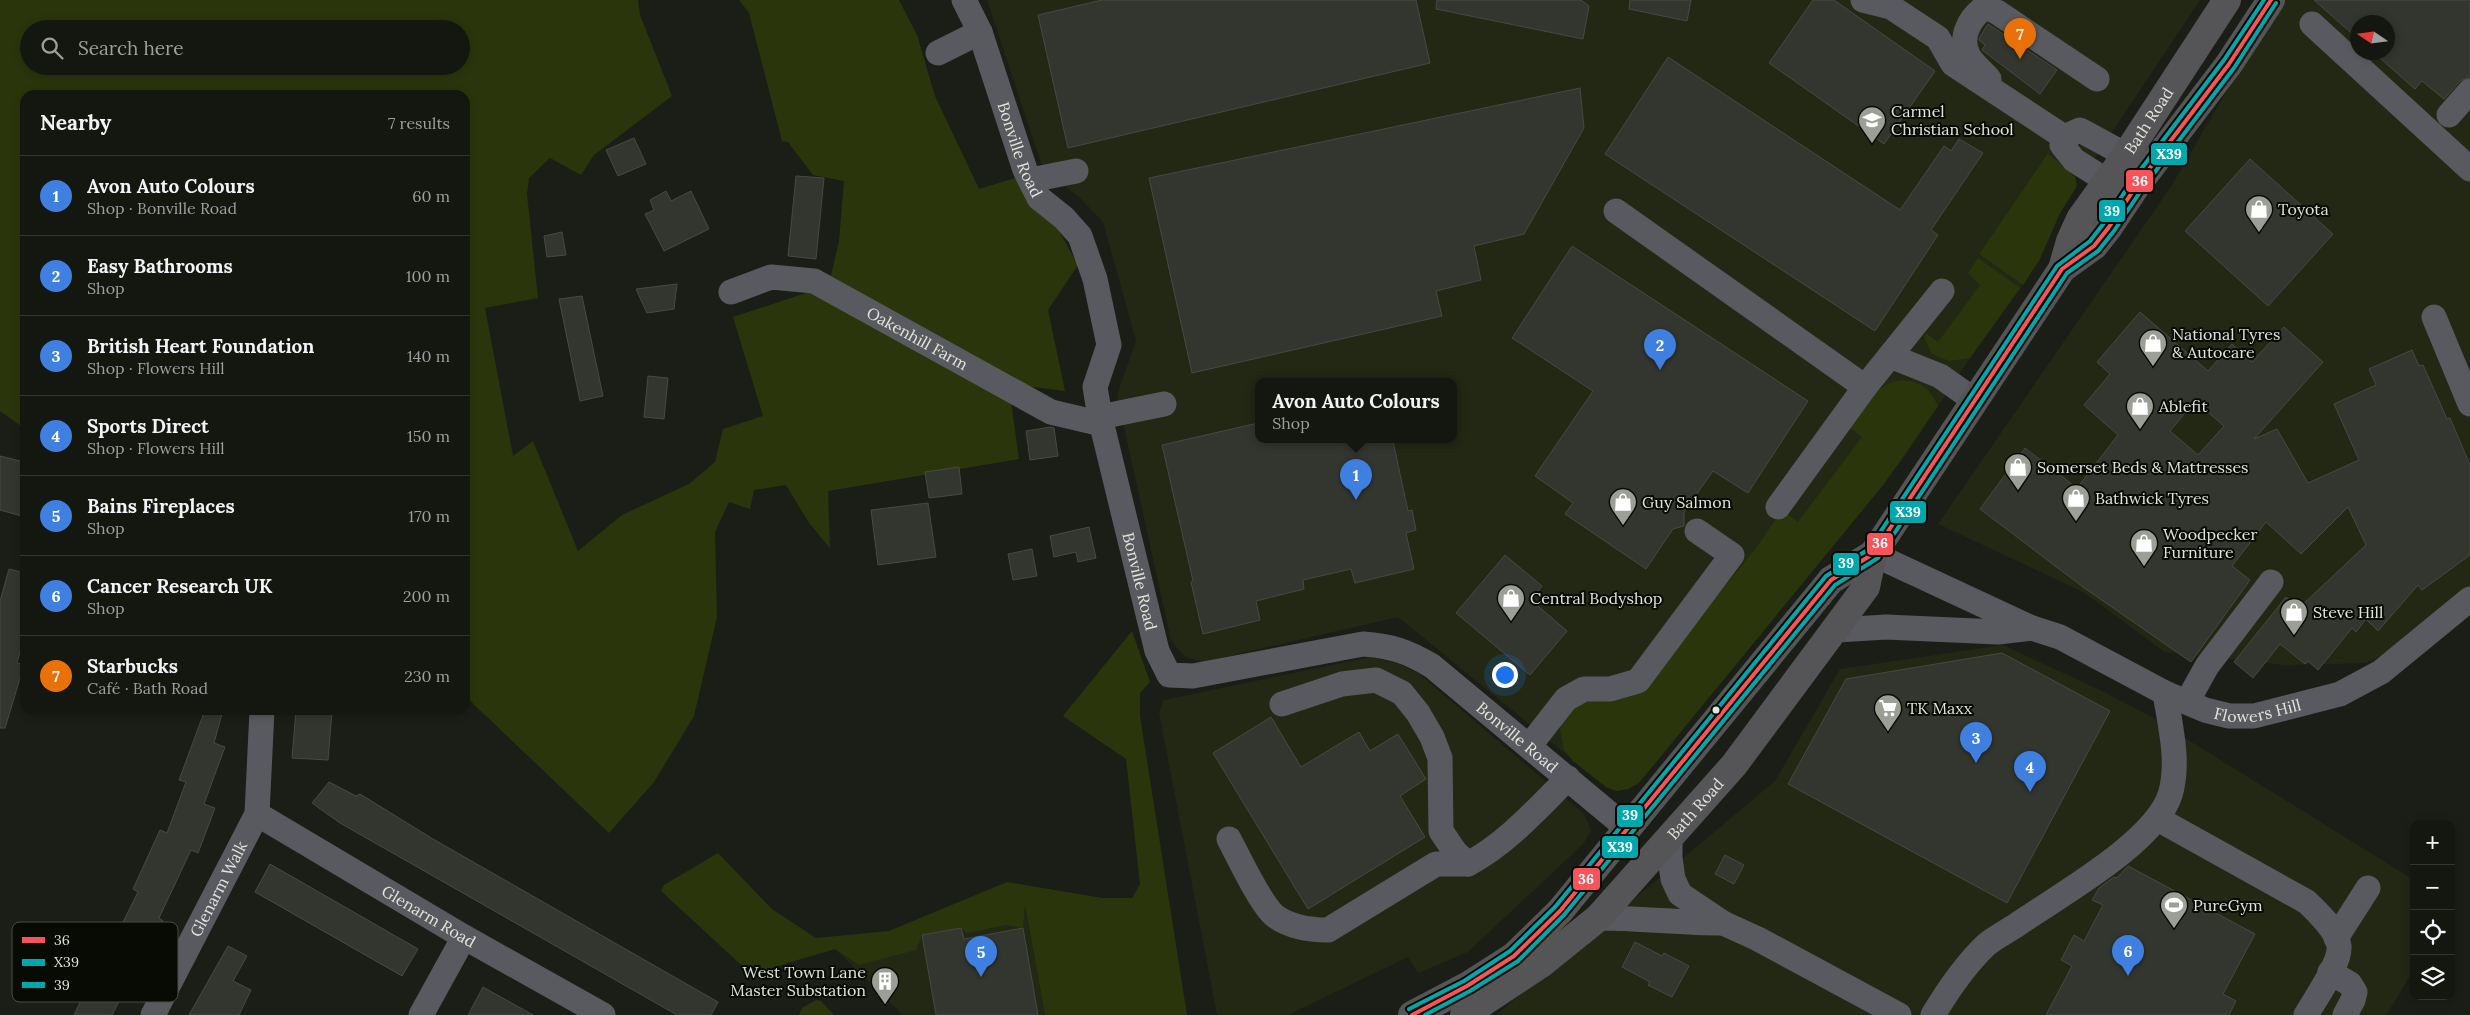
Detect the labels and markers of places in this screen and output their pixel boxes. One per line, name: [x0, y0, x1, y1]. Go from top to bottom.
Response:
pin: 7: [2004, 18, 2036, 59]
place label: Carmel Christian School: [1891, 101, 2014, 139]
school or university icon: Carmel Christian School: [1857, 105, 1887, 144]
shop icon: Toyota: [2244, 194, 2274, 233]
place label: Toyota: [2278, 199, 2329, 219]
place label: National Tyres & Autocare: [2172, 324, 2280, 362]
shop icon: National Tyres & Autocare: [2138, 328, 2168, 367]
pin: 2: [1644, 329, 1676, 370]
shop icon: Ablefit: [2125, 391, 2155, 430]
place label: Ablefit: [2158, 396, 2209, 416]
shop icon: Somerset Beds & Mattresses: [2003, 452, 2033, 491]
place label: Somerset Beds & Mattresses: [2037, 457, 2249, 477]
pin: 1: [1340, 459, 1372, 500]
shop icon: Bathwick Tyres: [2061, 483, 2091, 522]
shop icon: Guy Salmon: [1608, 487, 1638, 526]
place label: Bathwick Tyres: [2095, 488, 2209, 508]
place label: Guy Salmon: [1642, 492, 1732, 512]
place label: Woodpecker Furniture: [2163, 524, 2257, 562]
shop icon: Woodpecker Furniture: [2129, 528, 2159, 567]
shop icon: Central Bodyshop: [1496, 583, 1526, 622]
place label: Central Bodyshop: [1530, 588, 1662, 608]
shop icon: Steve Hill: [2279, 597, 2309, 636]
place label: Steve Hill: [2313, 602, 2383, 622]
supermarket icon: TK Maxx: [1873, 693, 1903, 732]
place label: TK Maxx: [1907, 698, 1973, 718]
unlabelled marker: [1711, 705, 1721, 715]
pin: 3: [1960, 722, 1992, 763]
pin: 4: [2014, 751, 2046, 792]
sports icon: PureGym: [2159, 890, 2189, 929]
place label: PureGym: [2193, 895, 2263, 915]
pin: 6: [2112, 935, 2144, 976]
pin: 5: [965, 936, 997, 977]
place label: West Town Lane Master Substation: [730, 962, 866, 1000]
building icon: West Town Lane Master Substation: [870, 966, 900, 1005]

